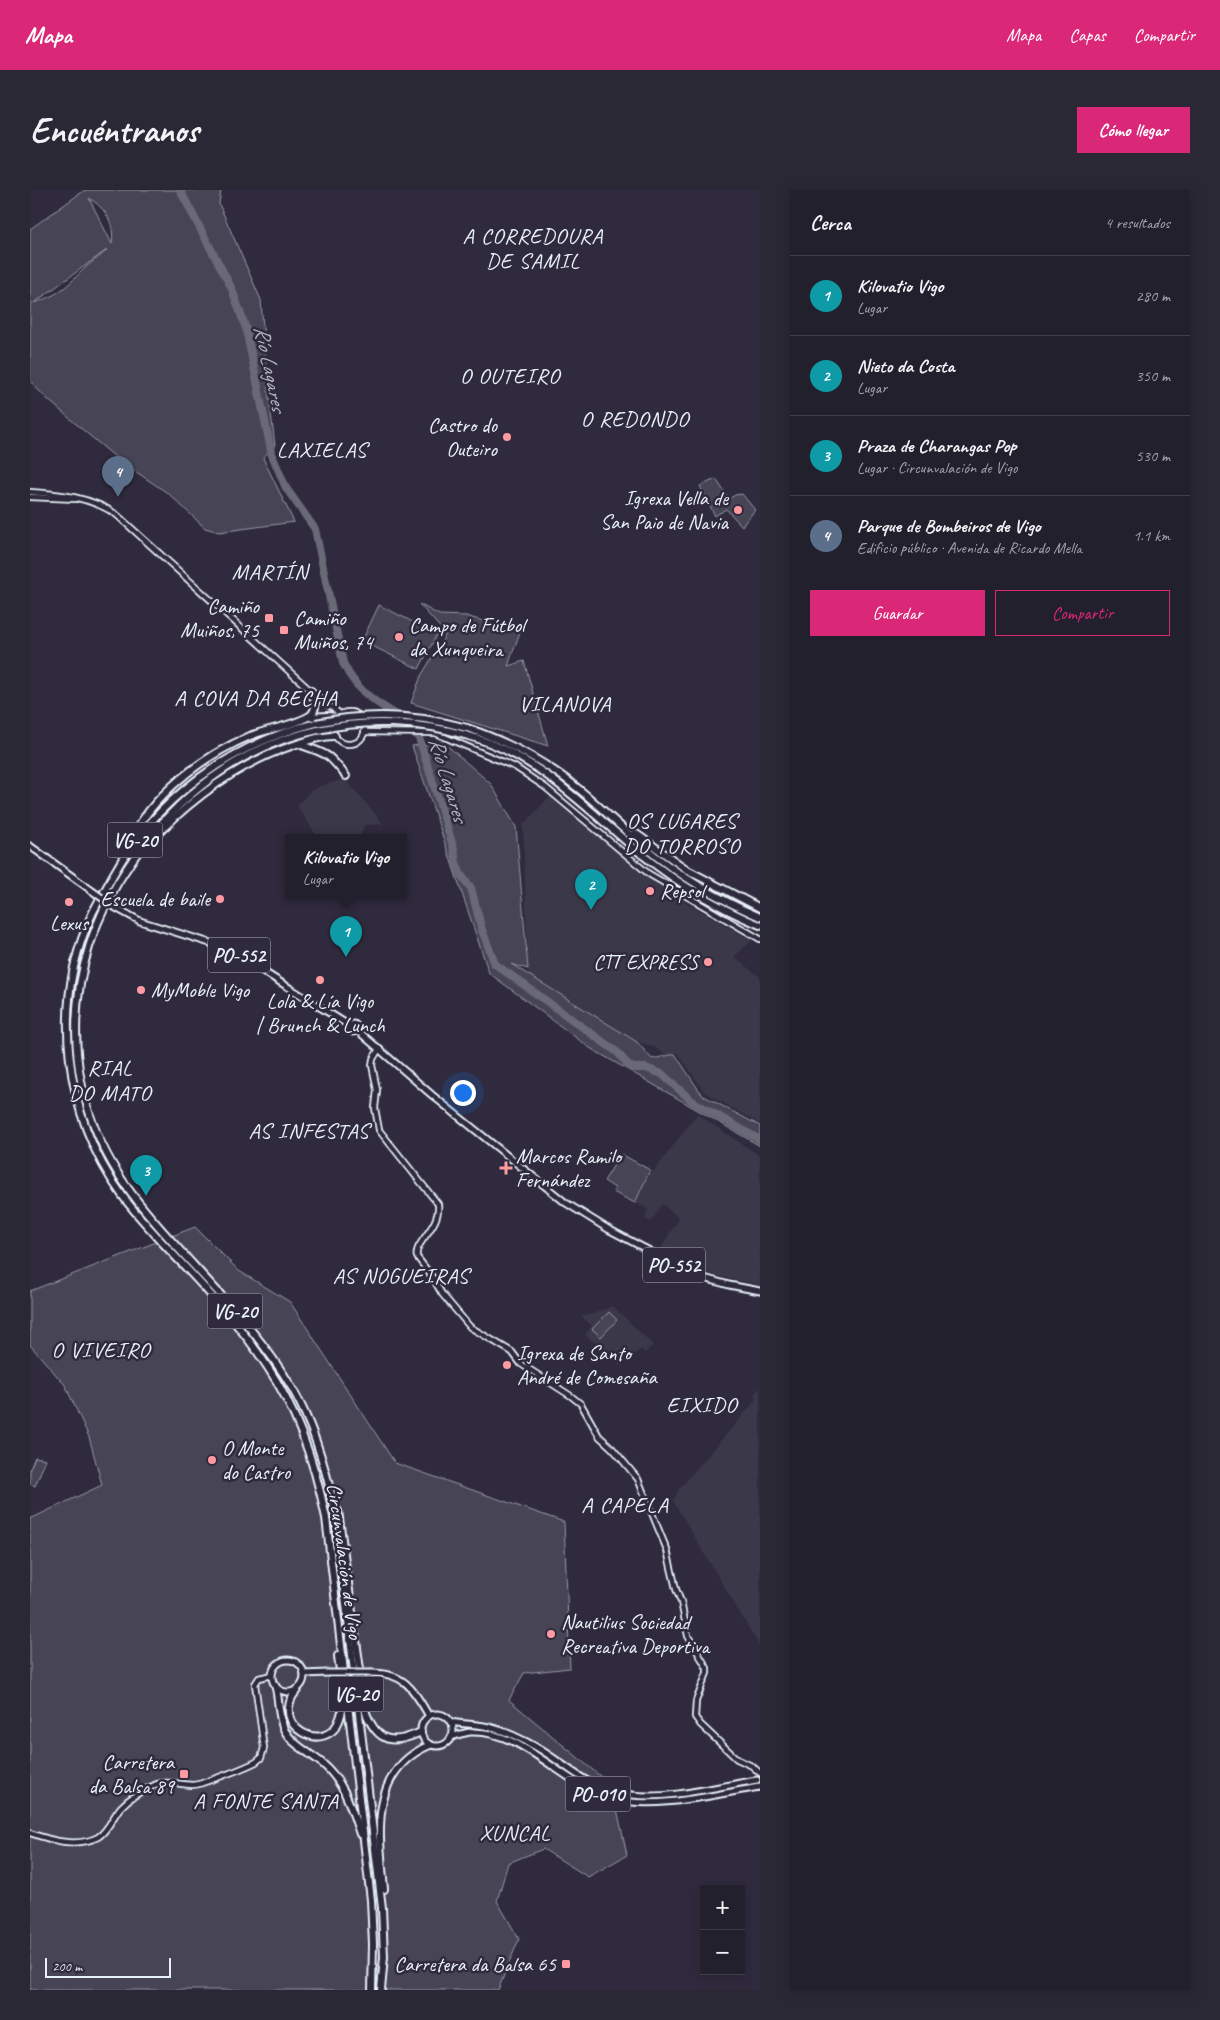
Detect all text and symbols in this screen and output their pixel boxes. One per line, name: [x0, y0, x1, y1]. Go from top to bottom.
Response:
text: Mapa: [25, 20, 72, 50]
text: Mapa: [1006, 24, 1041, 46]
text: Capas: [1069, 24, 1106, 46]
text: Compartir: [1134, 24, 1195, 46]
button: Cómo llegar: [1077, 107, 1190, 153]
text: Encuéntranos: [30, 108, 199, 153]
text: Cerca: [810, 210, 851, 236]
text: 4 resultados: [1105, 213, 1170, 233]
district label: A CORREDOURA DE SAMIL: [463, 222, 603, 275]
text: Kilovatio Vigo: [857, 274, 943, 298]
text: 1: [822, 286, 830, 306]
text: 280 m: [1136, 286, 1170, 306]
text: Lugar: [857, 298, 887, 318]
water label: Río Lagares: [247, 323, 293, 417]
text: Nieto da Costa: [857, 354, 955, 378]
district label: O OUTEIRO: [460, 362, 561, 390]
text: 2: [822, 366, 830, 386]
text: 350 m: [1136, 366, 1170, 386]
text: Lugar: [857, 378, 887, 398]
district label: O REDONDO: [581, 405, 690, 433]
place label: Castro do Outeiro: [428, 412, 499, 462]
marker: Castro do Outeiro: [501, 431, 513, 443]
text: Praza de Charangas Pop: [857, 434, 1016, 458]
district label: LAXIELAS: [277, 436, 370, 464]
text: 3: [822, 446, 830, 466]
text: 530 m: [1136, 446, 1170, 466]
pin: 4: [102, 456, 134, 497]
text: Lugar · Circunvalación de Vigo: [857, 458, 1017, 478]
place label: Igrexa Vella de San Paio de Navia: [600, 485, 730, 535]
marker: Igrexa Vella de San Paio de Navia: [732, 504, 744, 516]
text: Parque de Bombeiros de Vigo: [857, 514, 1041, 538]
text: 4: [822, 526, 830, 546]
text: 1.1 km: [1133, 526, 1170, 546]
text: Edificio público · Avenida de Ricardo Mella: [857, 538, 1082, 558]
district label: MARTÍN: [232, 558, 311, 586]
button: Guardar: [810, 590, 985, 636]
button: Compartir: [995, 590, 1170, 636]
place label: Camiño Muiños, 75: [180, 593, 261, 643]
place label: Camiño Muiños, 74: [294, 605, 375, 655]
marker: Camiño Muiños, 75: [263, 612, 275, 624]
place label: Campo de Fútbol da Xunqueira: [409, 612, 528, 662]
marker: Camiño Muiños, 74: [278, 624, 290, 636]
marker: Campo de Fútbol da Xunqueira: [393, 631, 405, 643]
district label: A COVA DA BECHA: [174, 684, 338, 712]
district label: VILANOVA: [519, 690, 611, 718]
water label: Río Lagares: [422, 734, 475, 828]
district label: OS LUGARES DO TORROSO: [624, 807, 741, 860]
road number: VG-20: [108, 822, 162, 858]
popup: [285, 834, 407, 899]
text: Kilovatio Vigo: [303, 845, 389, 869]
text: Lugar: [303, 869, 333, 889]
pin: 2: [575, 869, 607, 910]
place label: Repsol: [660, 878, 707, 904]
marker: Repsol: [644, 885, 656, 897]
place label: Escuela de baile: [101, 886, 212, 912]
marker: Escuela de baile: [214, 893, 226, 905]
marker: Lexus: [63, 896, 75, 908]
place label: Lexus: [50, 910, 90, 936]
pin: 1: [330, 916, 362, 957]
road number: PO-552: [208, 938, 270, 972]
place label: CTT EXPRESS: [593, 949, 701, 975]
marker: CTT EXPRESS: [702, 956, 714, 968]
marker: Lola & Lía Vigo | Brunch & Lunch: [314, 974, 326, 986]
place label: MyMoble Vigo: [151, 977, 251, 1003]
marker: MyMoble Vigo: [135, 984, 147, 996]
place label: Lola & Lía Vigo | Brunch & Lunch: [255, 988, 385, 1038]
district label: RIAL DO MATO: [69, 1054, 152, 1107]
your location: [450, 1080, 476, 1106]
district label: AS INFESTAS: [248, 1117, 373, 1145]
place label: Marcos Ramilo Fernández: [516, 1143, 624, 1193]
pin: 3: [130, 1155, 162, 1196]
marker: Marcos Ramilo Fernández: [500, 1162, 512, 1174]
road number: PO-552: [643, 1248, 705, 1282]
district label: AS NOGUEIRAS: [333, 1262, 473, 1290]
road number: VG-20: [208, 1294, 262, 1328]
district label: O VIVEIRO: [52, 1336, 152, 1364]
place label: Igrexa de Santo André de Comesaña: [517, 1340, 658, 1390]
marker: Igrexa de Santo André de Comesaña: [501, 1359, 513, 1371]
district label: EIXIDO: [666, 1391, 739, 1419]
place label: O Monte do Castro: [222, 1435, 292, 1485]
marker: O Monte do Castro: [206, 1454, 218, 1466]
street label: Circunvalación de Vigo: [321, 1481, 369, 1642]
district label: A CAPELA: [581, 1491, 669, 1519]
place label: Nautilius Sociedad Recreativa Deportiva: [561, 1609, 712, 1659]
marker: Nautilius Sociedad Recreativa Deportiva: [545, 1628, 557, 1640]
road number: VG-20: [328, 1676, 384, 1712]
place label: Carretera da Balsa 89: [89, 1749, 176, 1799]
marker: Carretera da Balsa 89: [178, 1768, 190, 1780]
road number: PO-010: [566, 1776, 630, 1812]
district label: A FONTE SANTA: [193, 1787, 339, 1815]
district label: XUNCAL: [479, 1819, 551, 1847]
map controls: [700, 1885, 745, 1975]
button: +: [700, 1885, 745, 1930]
button: −: [700, 1930, 745, 1975]
place label: Carretera da Balsa 65: [394, 1951, 558, 1977]
scale bar: [45, 1955, 171, 1978]
text: 200 m: [52, 1958, 82, 1975]
marker: Carretera da Balsa 65: [560, 1958, 572, 1970]

